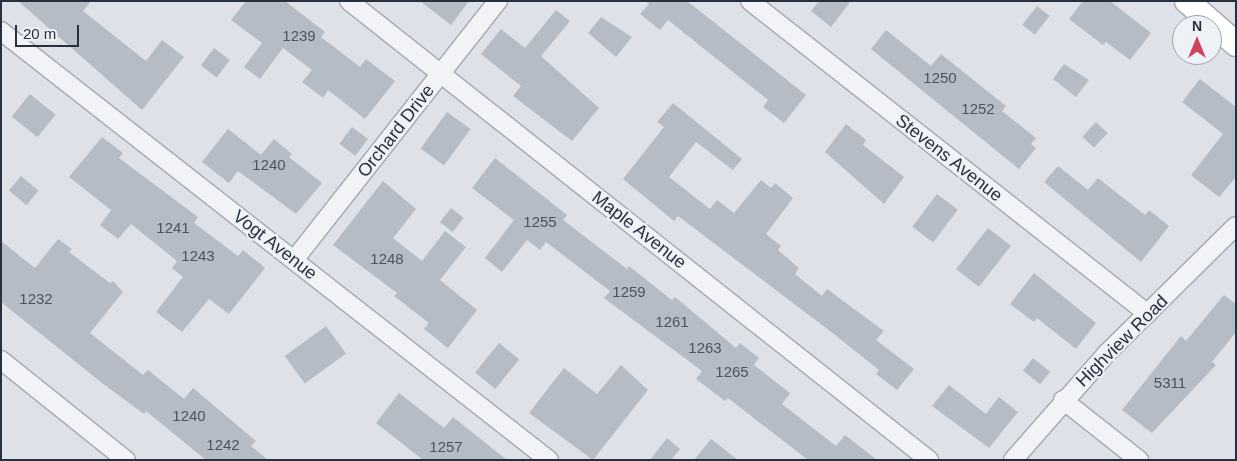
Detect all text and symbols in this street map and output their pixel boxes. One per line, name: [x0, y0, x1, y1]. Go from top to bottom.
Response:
scale bar: [18, 15, 81, 47]
north arrow: [1172, 15, 1222, 65]
text: N: [1192, 18, 1202, 34]
text: 20 m: [23, 25, 56, 42]
house number: 1239: [282, 27, 316, 45]
house number: 1250: [923, 69, 957, 87]
street label: Orchard Drive: [353, 80, 439, 182]
house number: 1252: [961, 100, 995, 118]
street label: Stevens Avenue: [891, 109, 1007, 207]
house number: 1240: [252, 156, 286, 174]
street label: Maple Avenue: [587, 186, 691, 274]
street label: Vogt Avenue: [228, 205, 322, 285]
house number: 1255: [523, 213, 557, 231]
house number: 1241: [156, 219, 190, 237]
house number: 1243: [181, 247, 215, 265]
house number: 1248: [370, 250, 404, 268]
house number: 1259: [612, 283, 646, 301]
house number: 1232: [19, 290, 53, 308]
street label: Highview Road: [1072, 291, 1172, 391]
house number: 1261: [655, 313, 689, 331]
house number: 1263: [688, 339, 722, 357]
house number: 1265: [715, 363, 749, 381]
house number: 5311: [1154, 374, 1186, 392]
house number: 1240: [172, 407, 206, 425]
house number: 1242: [206, 436, 240, 454]
house number: 1257: [429, 438, 463, 456]

